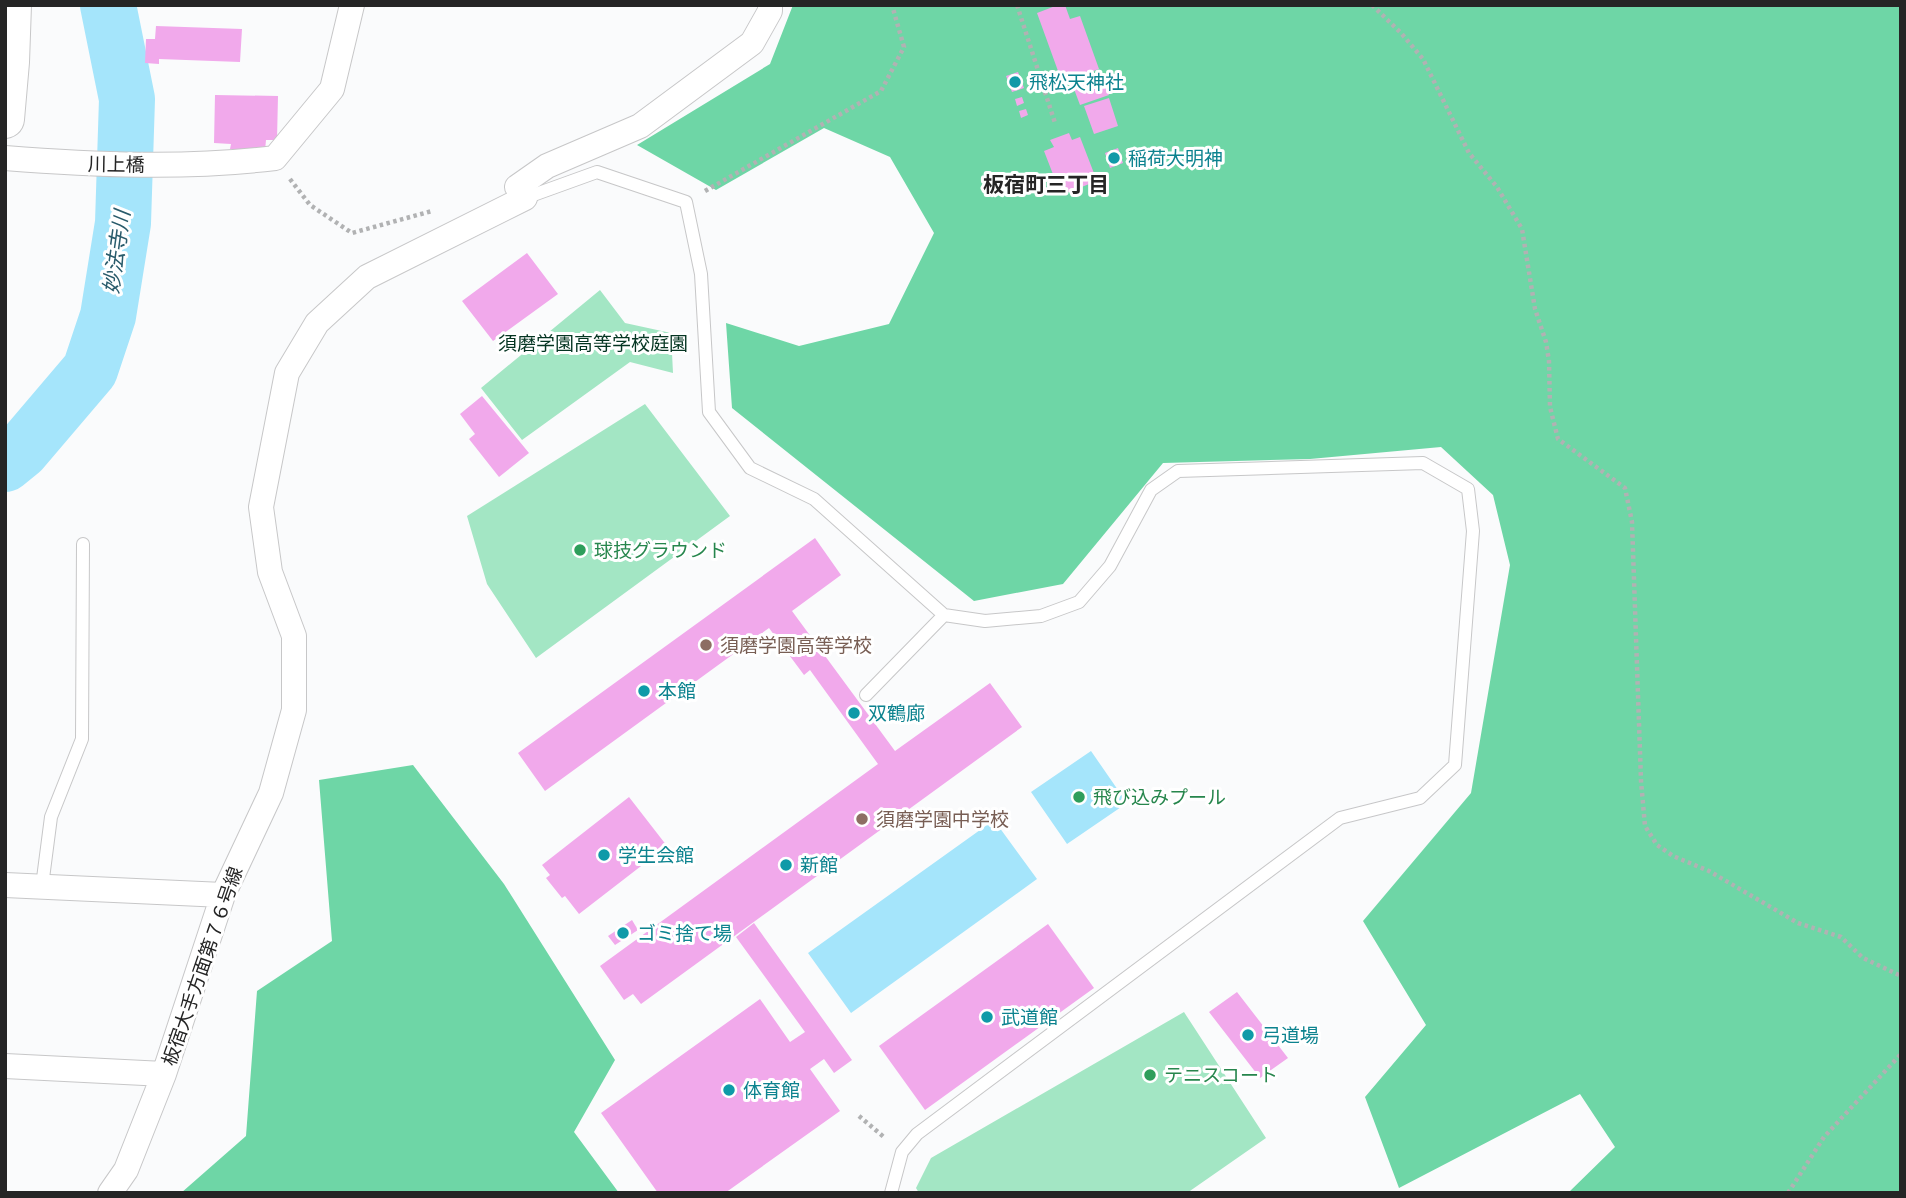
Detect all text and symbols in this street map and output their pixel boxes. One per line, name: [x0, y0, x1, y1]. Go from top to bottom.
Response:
place label: 飛松天神社: [1029, 71, 1124, 94]
marker: 飛松天神社: [1007, 74, 1023, 90]
place label: 稲荷大明神: [1128, 147, 1223, 170]
marker: 稲荷大明神: [1106, 150, 1122, 166]
street label: 川上橋: [87, 153, 145, 176]
district label: 板宿町三丁目: [983, 172, 1109, 198]
water label: 妙法寺川: [98, 207, 136, 295]
park label: 須磨学園高等学校庭園: [498, 332, 688, 355]
place label: 球技グラウンド: [594, 539, 727, 562]
marker: 球技グラウンド: [572, 542, 588, 558]
place label: 須磨学園高等学校: [720, 634, 872, 657]
marker: 須磨学園高等学校: [698, 637, 714, 653]
place label: 本館: [658, 680, 696, 703]
marker: 本館: [636, 683, 652, 699]
place label: 双鶴廊: [868, 702, 925, 725]
marker: 双鶴廊: [846, 705, 862, 721]
place label: 飛び込みプール: [1093, 786, 1226, 809]
marker: 飛び込みプール: [1071, 789, 1087, 805]
place label: 須磨学園中学校: [876, 808, 1009, 831]
marker: 須磨学園中学校: [854, 811, 870, 827]
place label: 学生会館: [618, 844, 694, 867]
marker: 学生会館: [596, 847, 612, 863]
place label: 新館: [800, 854, 838, 877]
marker: 新館: [778, 857, 794, 873]
street label: 板宿大手方面第７６号線: [158, 864, 247, 1069]
place label: ゴミ捨て場: [637, 922, 732, 945]
marker: ゴミ捨て場: [615, 925, 631, 941]
place label: 武道館: [1001, 1006, 1058, 1029]
marker: 武道館: [979, 1009, 995, 1025]
place label: 弓道場: [1262, 1024, 1319, 1047]
marker: 弓道場: [1240, 1027, 1256, 1043]
place label: テニスコート: [1164, 1064, 1278, 1087]
marker: テニスコート: [1142, 1067, 1158, 1083]
place label: 体育館: [743, 1079, 800, 1102]
marker: 体育館: [721, 1082, 737, 1098]

